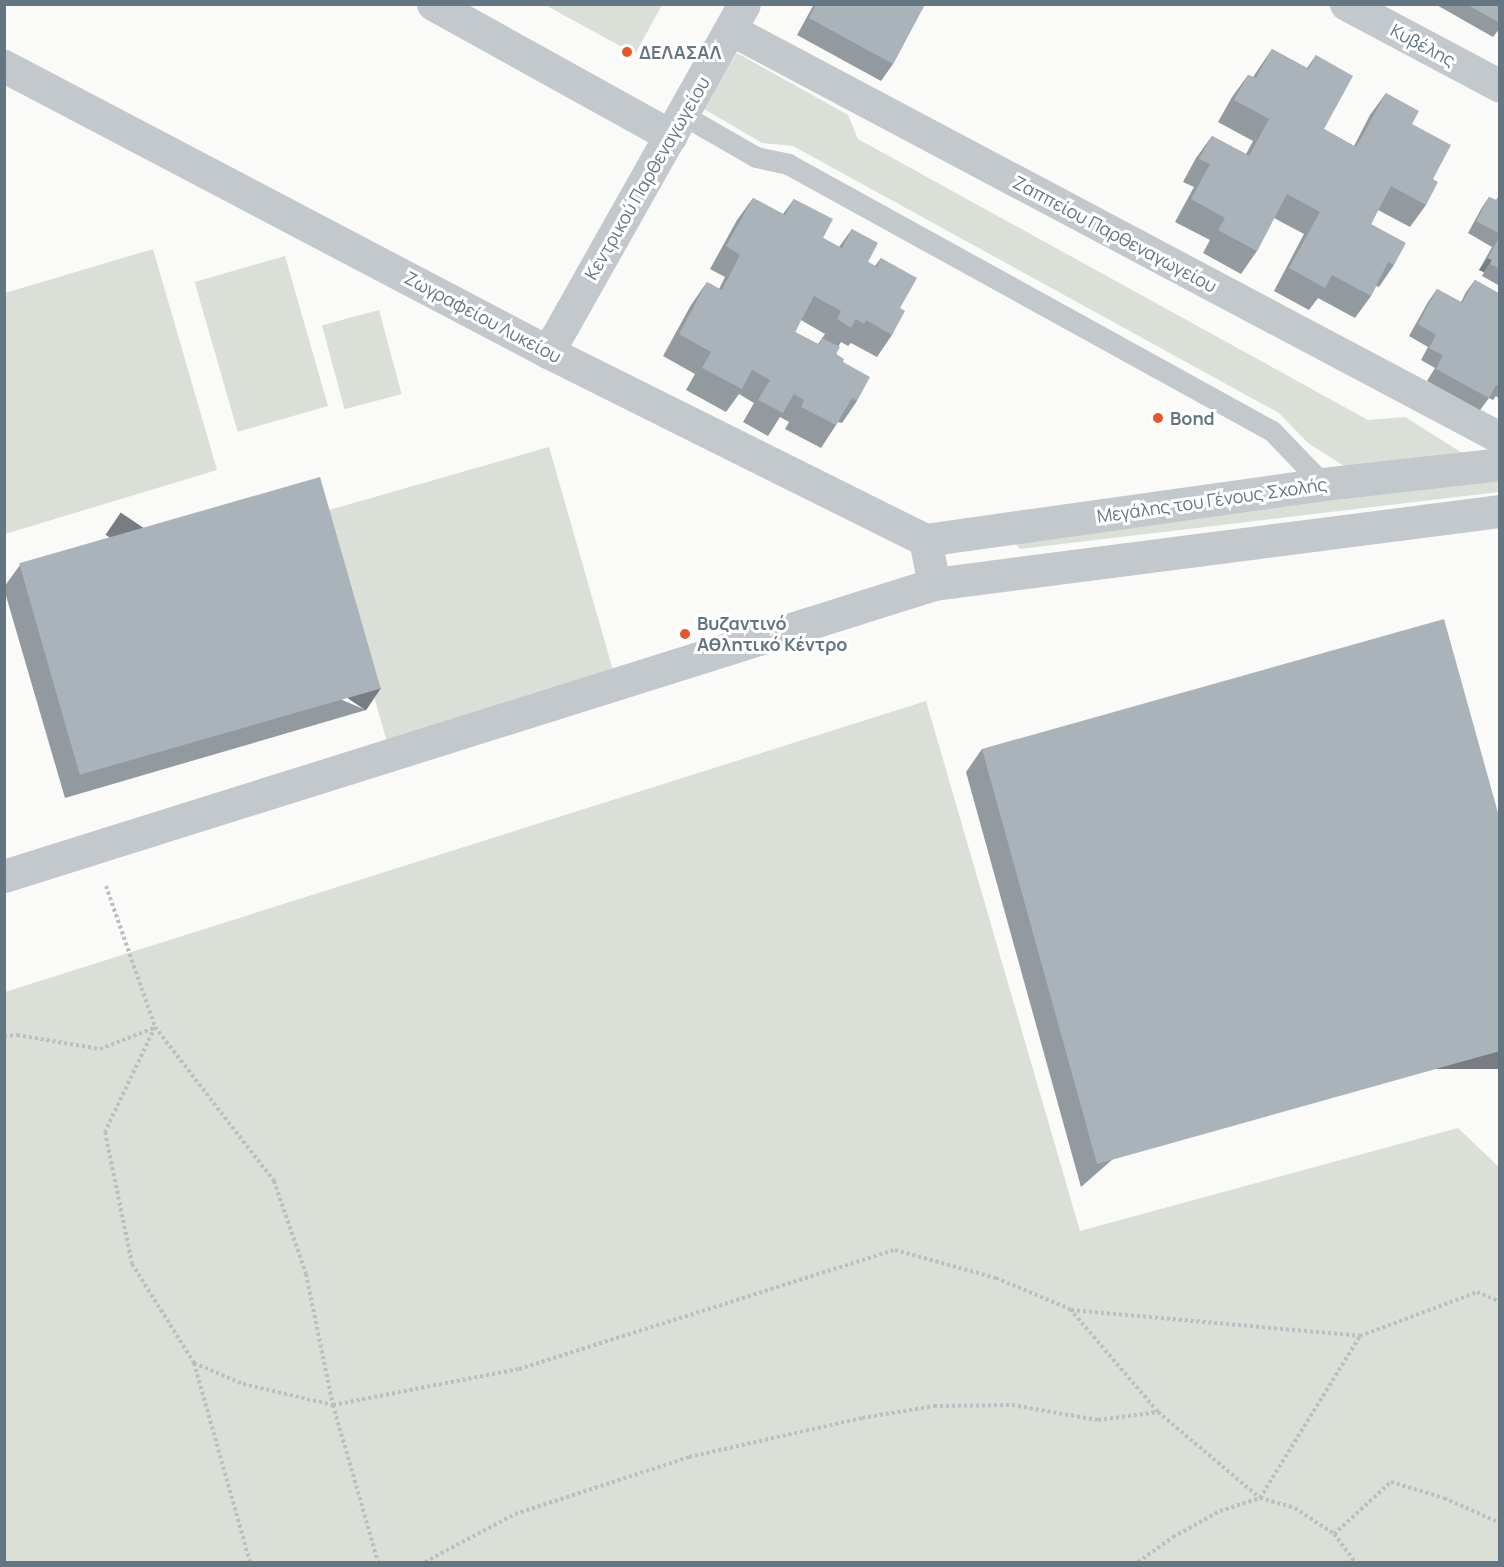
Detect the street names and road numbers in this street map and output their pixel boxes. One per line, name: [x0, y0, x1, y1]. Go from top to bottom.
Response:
street label: Κυβέλης: [1387, 19, 1459, 71]
street label: Κεντρικού Παρθεναγωγείου: [580, 73, 714, 283]
street label: Ζαππείου Παρθεναγωγείου: [1010, 171, 1220, 297]
street label: Ζωγραφείου Λυκείου: [401, 267, 565, 367]
street label: Μεγάλης του Γένους Σχολής: [1095, 473, 1329, 527]

